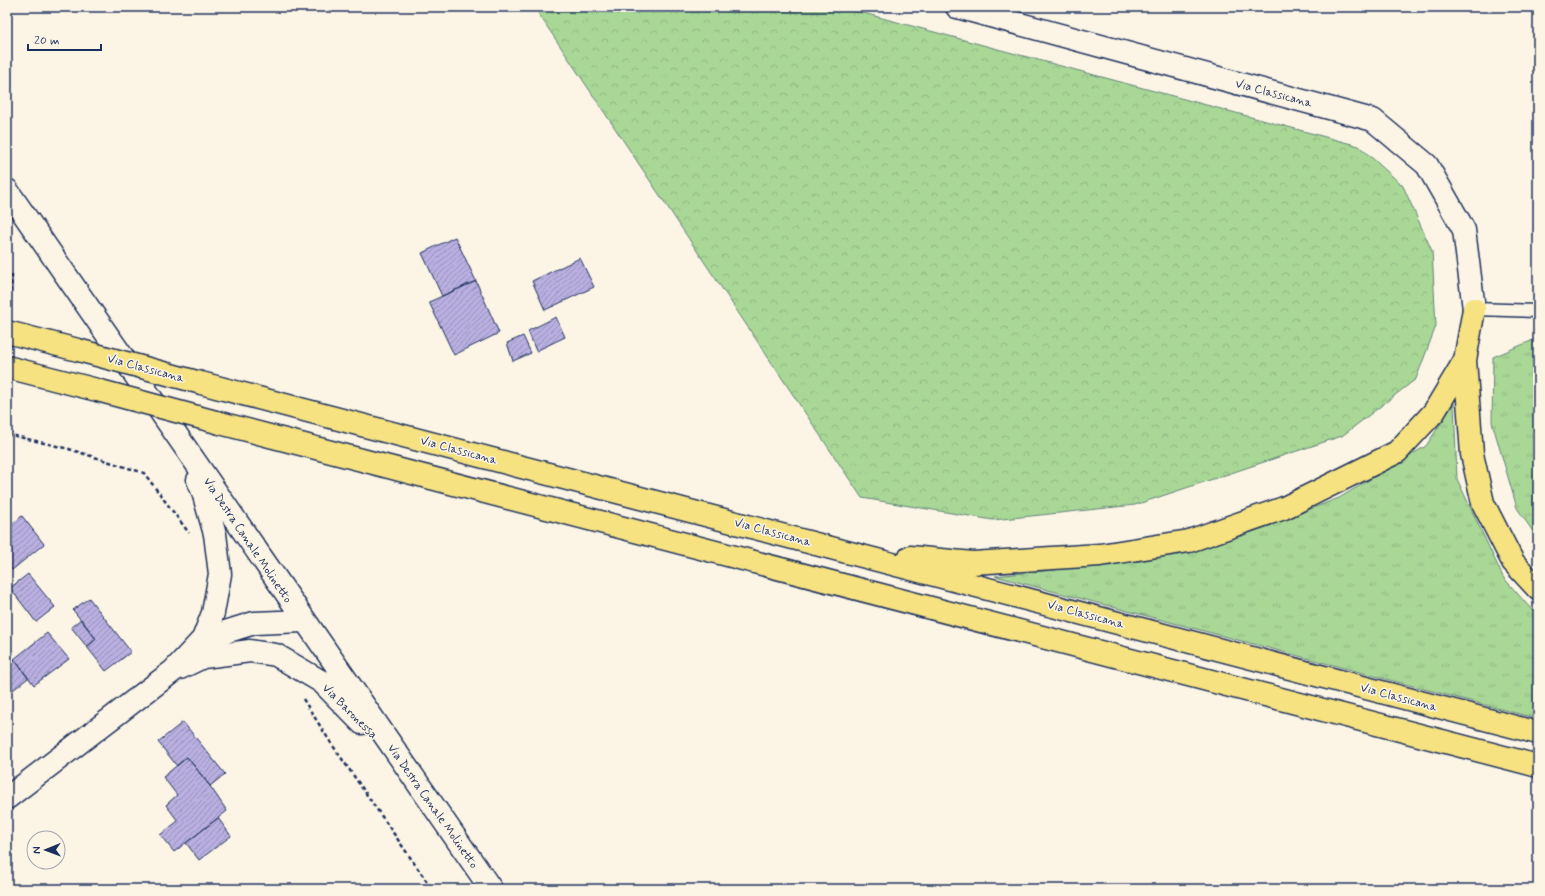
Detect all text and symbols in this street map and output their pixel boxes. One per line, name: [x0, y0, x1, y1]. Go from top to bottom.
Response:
scale bar: [28, 26, 101, 52]
text: 20 m: [34, 33, 60, 49]
street label: Via Classicana: [1234, 76, 1315, 112]
street label: Via Classicana: [106, 351, 187, 387]
street label: Via Classicana: [419, 433, 500, 469]
street label: Via Destra Canale Molinetto: [199, 475, 295, 607]
street label: Via Classicana: [733, 515, 814, 551]
street label: Via Classicana: [1046, 597, 1127, 633]
street label: Via Classicana: [1359, 680, 1440, 716]
street label: Via Baronessa: [318, 681, 380, 743]
street label: Via Destra Canale Molinetto: [383, 741, 481, 872]
north arrow: [26, 830, 66, 870]
text: N: [30, 846, 44, 854]

